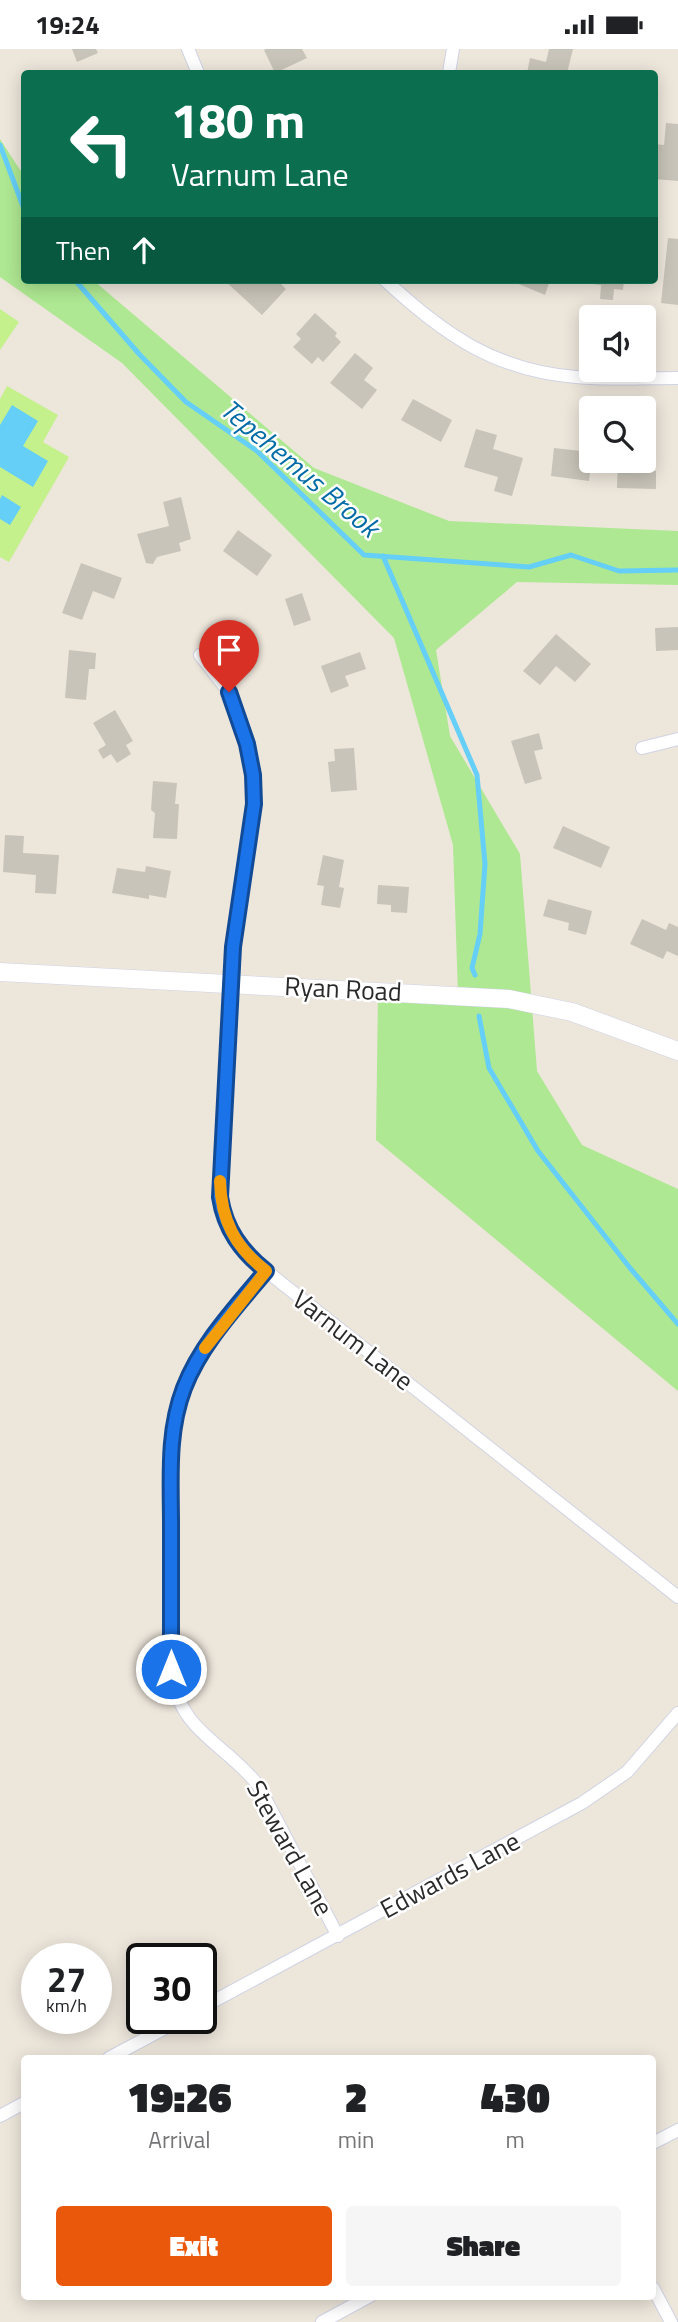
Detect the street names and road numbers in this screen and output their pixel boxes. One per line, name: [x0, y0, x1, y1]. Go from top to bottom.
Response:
street label: Ryan Road: [283, 966, 403, 1011]
street label: Varnum Lane: [284, 1280, 422, 1399]
street label: Steward Lane: [237, 1773, 344, 1923]
street label: Edwards Lane: [373, 1821, 527, 1928]

